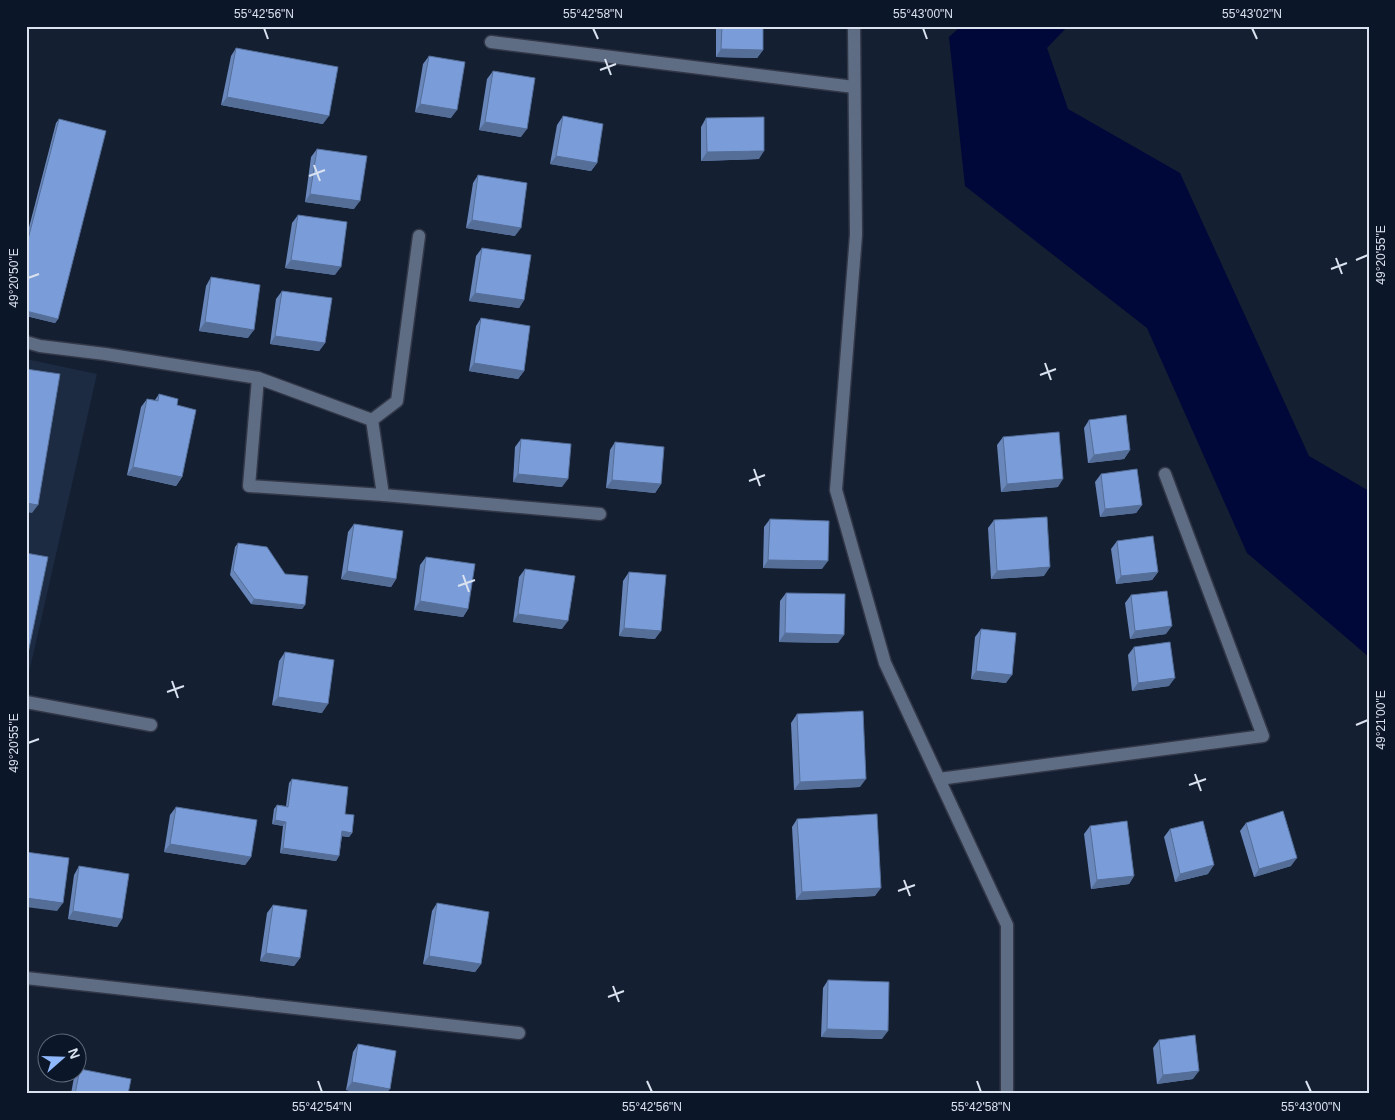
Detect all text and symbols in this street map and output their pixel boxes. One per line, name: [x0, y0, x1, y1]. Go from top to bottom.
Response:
text: 55°42'56"N: [234, 7, 294, 21]
text: 55°42'58"N: [563, 7, 623, 21]
text: 55°43'00"N: [893, 7, 953, 21]
text: 55°43'02"N: [1222, 7, 1282, 21]
text: 49°20'55"E: [1374, 225, 1388, 285]
text: 49°20'50"E: [7, 248, 21, 308]
text: 49°21'00"E: [1374, 690, 1388, 750]
text: 49°20'55"E: [7, 713, 21, 773]
north arrow: [38, 1032, 88, 1082]
text: N: [65, 1046, 83, 1061]
text: 55°42'54"N: [292, 1100, 352, 1114]
text: 55°42'56"N: [622, 1100, 682, 1114]
text: 55°42'58"N: [951, 1100, 1011, 1114]
text: 55°43'00"N: [1281, 1100, 1341, 1114]

